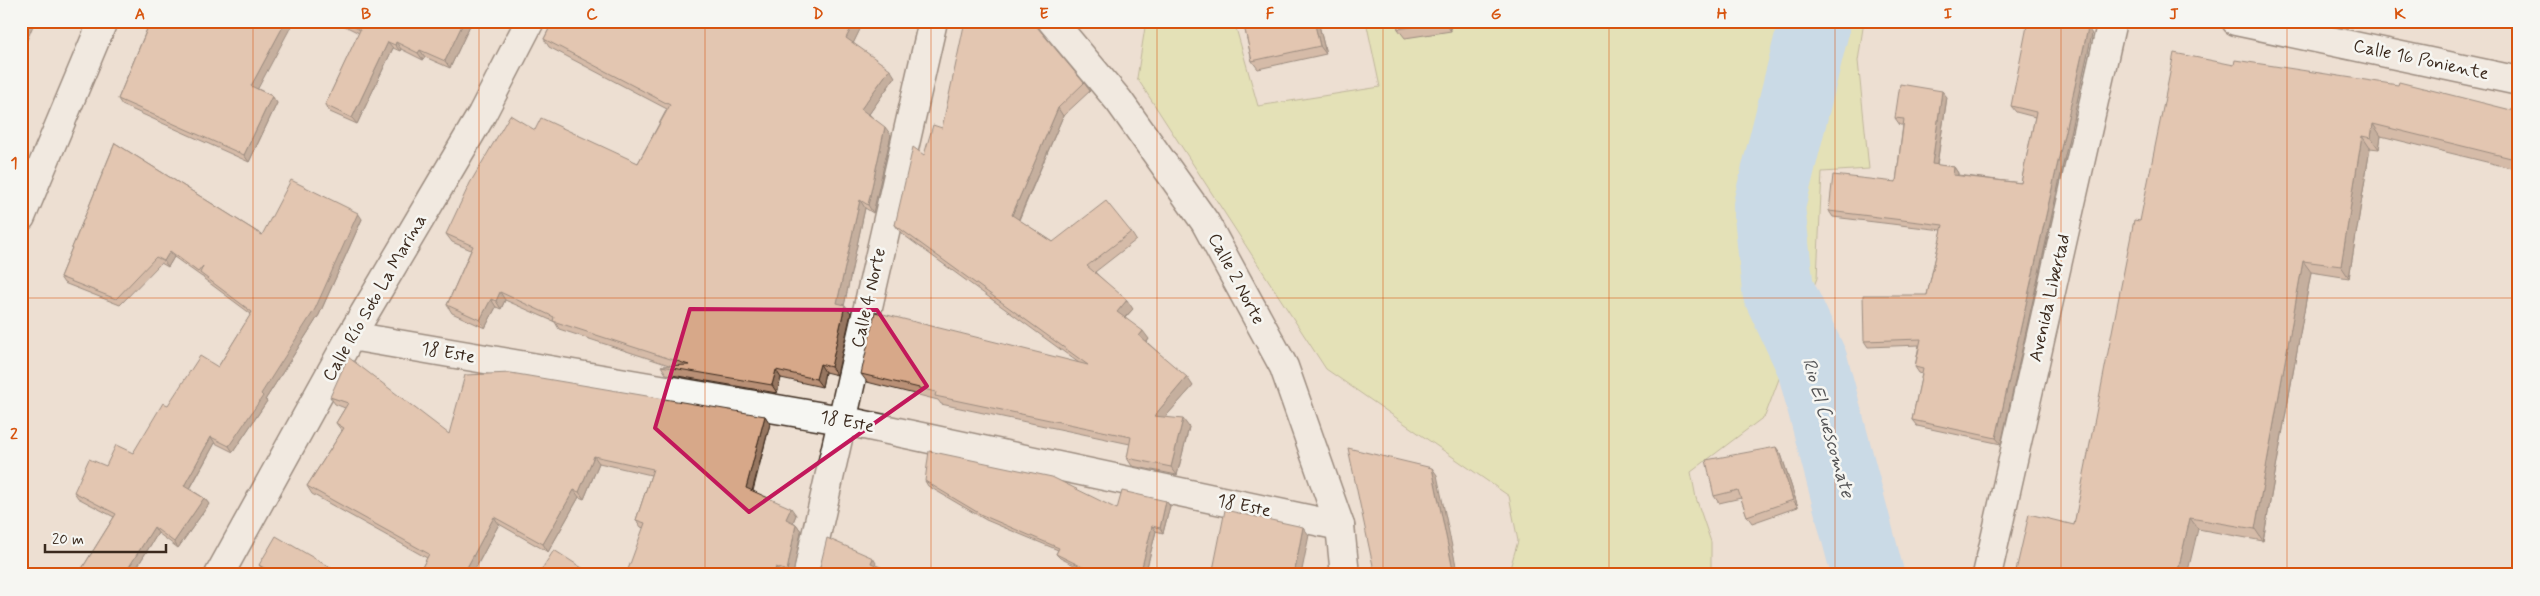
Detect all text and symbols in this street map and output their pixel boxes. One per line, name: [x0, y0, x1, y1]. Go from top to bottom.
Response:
text: A: [135, 4, 145, 25]
text: B: [361, 4, 371, 25]
text: C: [586, 4, 598, 25]
text: D: [812, 4, 824, 25]
text: E: [1039, 4, 1049, 25]
text: F: [1266, 4, 1275, 25]
text: G: [1491, 4, 1502, 25]
text: H: [1717, 4, 1728, 25]
text: I: [1944, 4, 1953, 25]
text: J: [2169, 4, 2179, 25]
text: K: [2394, 4, 2406, 25]
street label: Calle 16 Poniente: [2351, 34, 2491, 86]
text: 1: [10, 153, 18, 174]
street label: Calle Río Soto La Marina: [317, 210, 433, 386]
street label: Calle 2 Norte: [1202, 229, 1270, 329]
street label: Avenida Libertad: [2024, 232, 2076, 364]
street label: Calle 4 Norte: [846, 246, 892, 350]
street label: 18 Este: [419, 336, 477, 370]
water label: Rio El Cuescomate: [1796, 355, 1860, 502]
street label: 18 Este: [818, 405, 876, 439]
text: 2: [10, 424, 18, 445]
street label: 18 Este: [1215, 489, 1273, 523]
scale bar: [45, 521, 166, 553]
text: 20 m: [52, 530, 84, 550]

